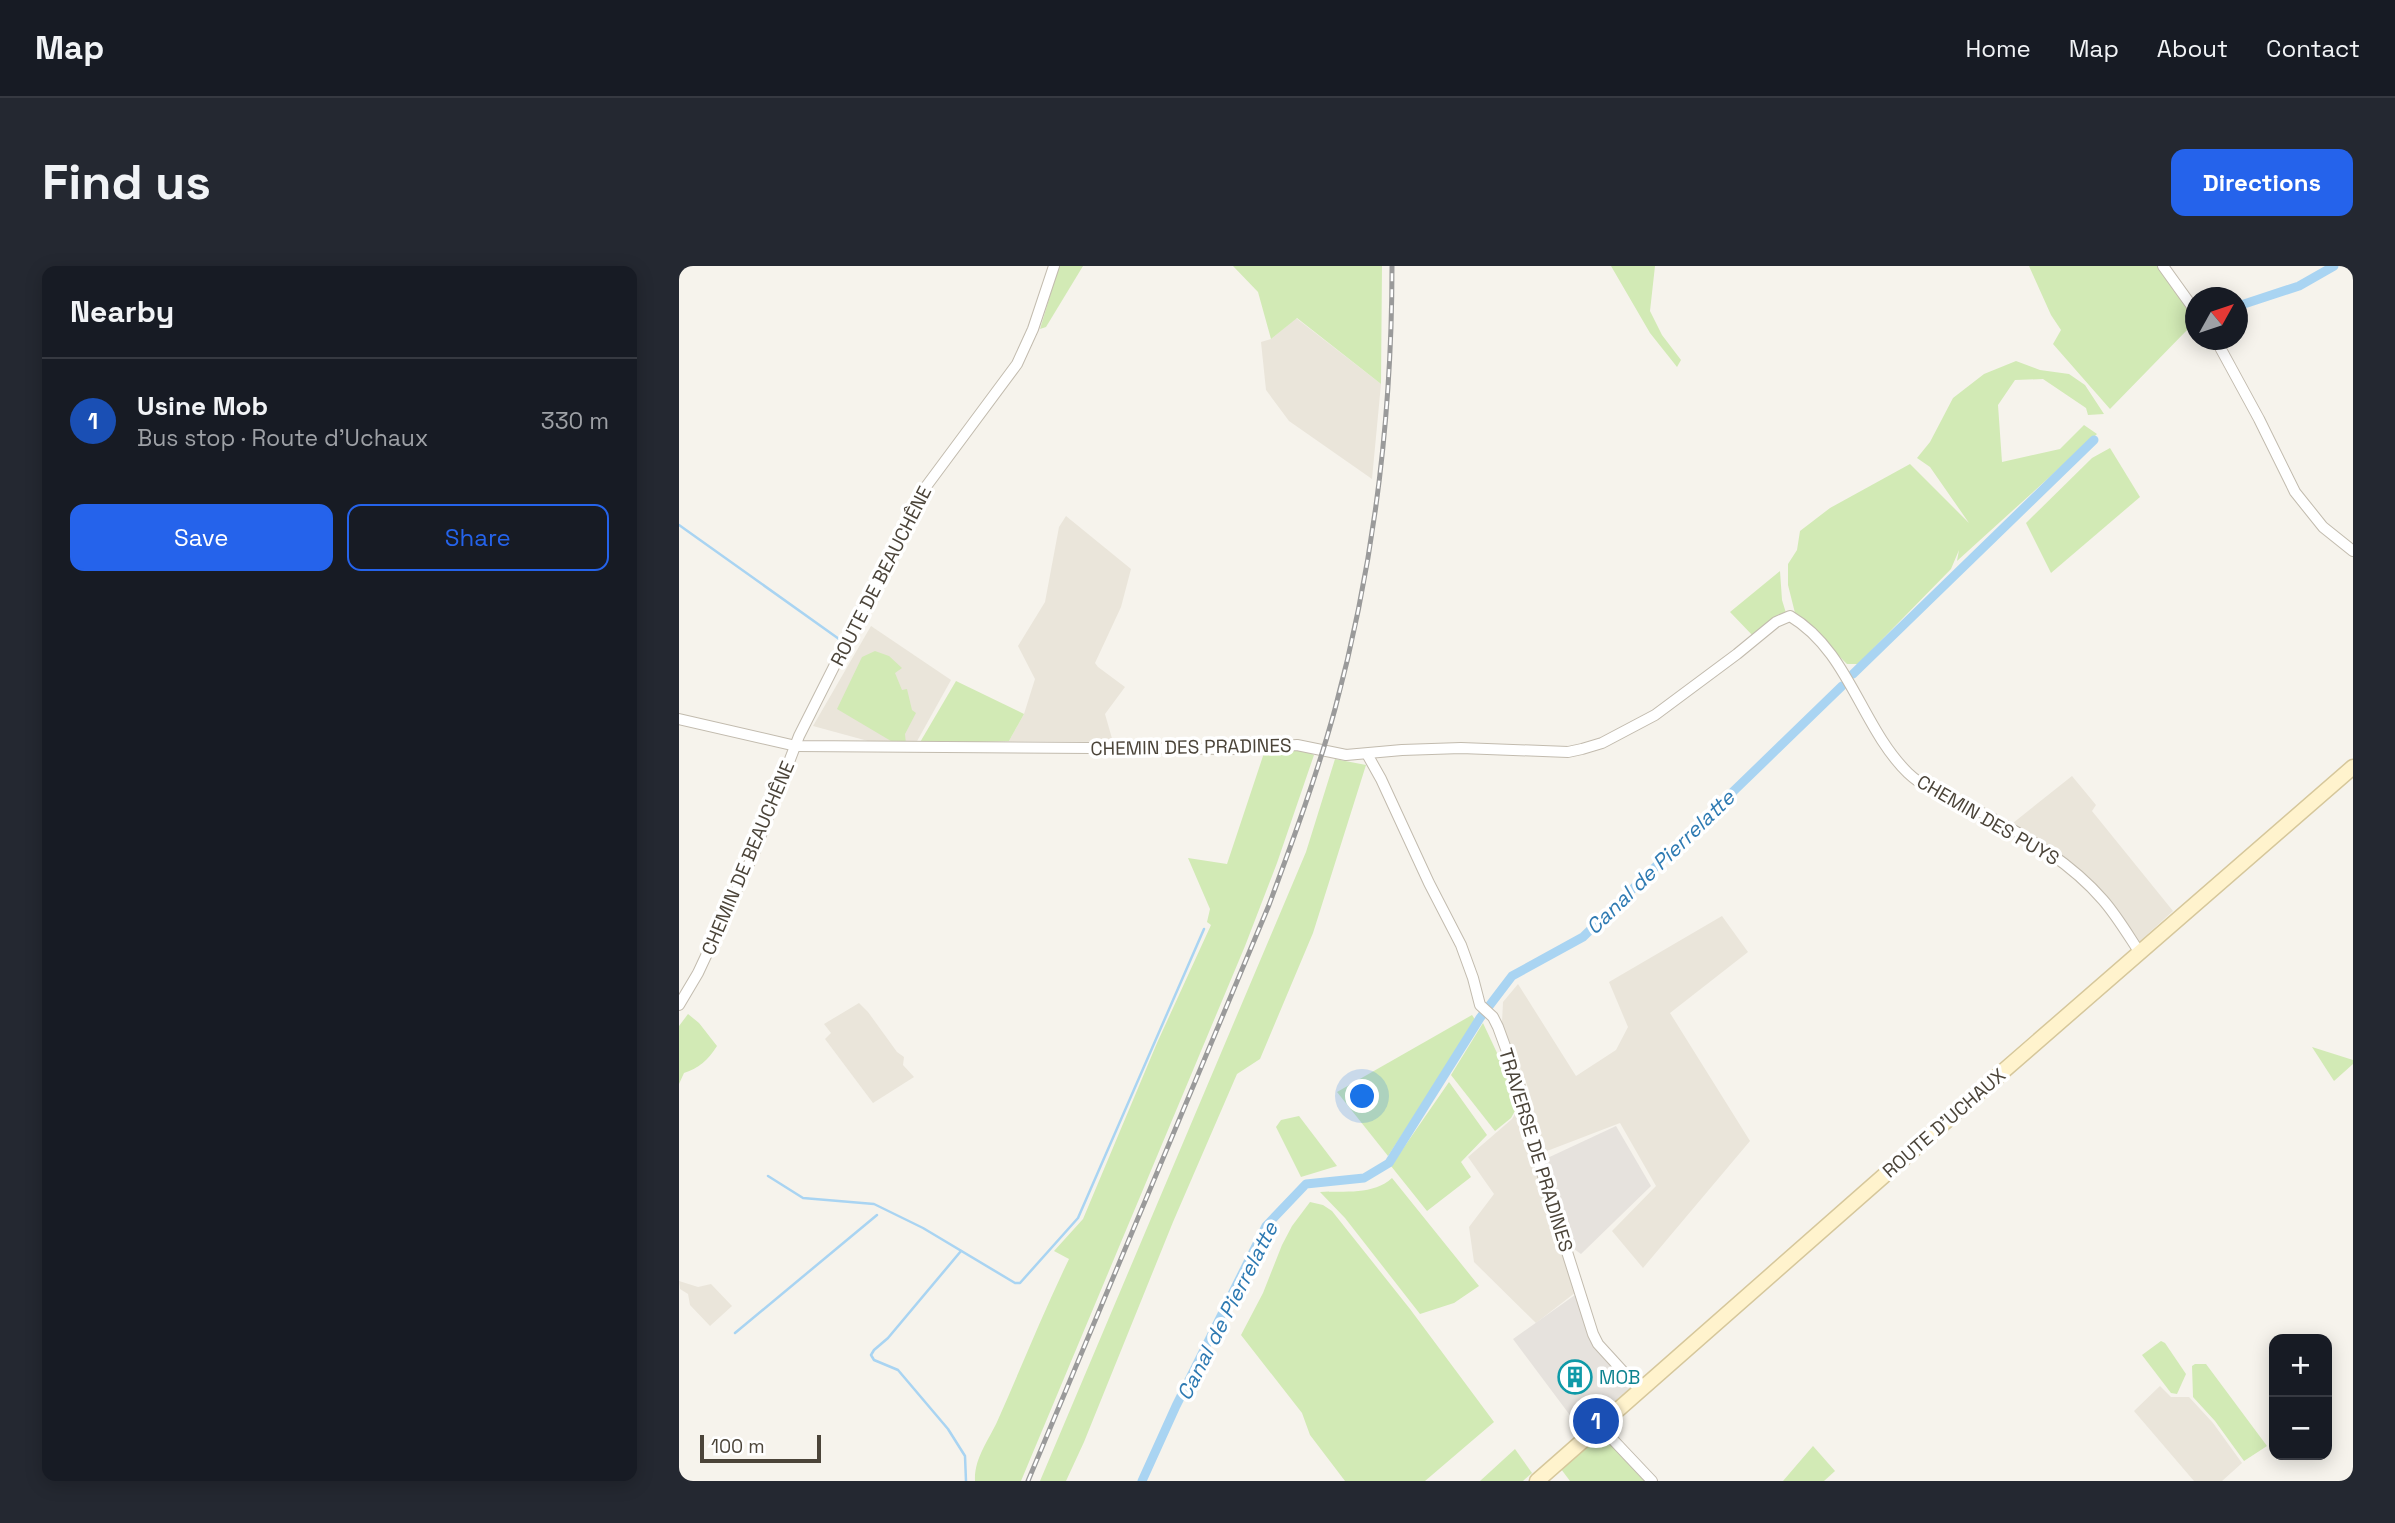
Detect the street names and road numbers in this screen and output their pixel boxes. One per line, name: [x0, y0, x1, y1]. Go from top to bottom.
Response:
street label: ROUTE DE BEAUCHÊNE: [825, 482, 937, 670]
street label: CHEMIN DES PRADINES: [1090, 733, 1292, 761]
street label: CHEMIN DE BEAUCHÊNE: [696, 757, 800, 959]
street label: CHEMIN DES PUYS: [1912, 769, 2064, 871]
street label: TRAVERSE DE PRADINES: [1493, 1045, 1579, 1255]
street label: ROUTE D'UCHAUX: [1877, 1063, 2011, 1183]

